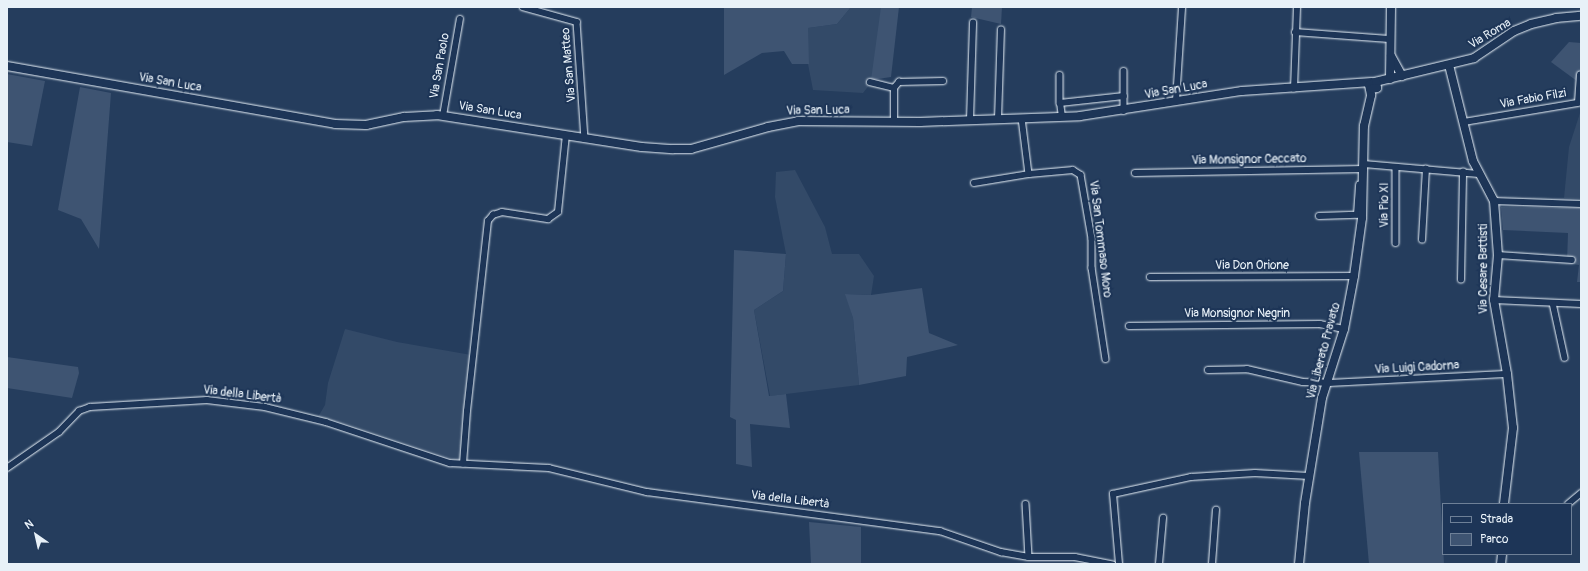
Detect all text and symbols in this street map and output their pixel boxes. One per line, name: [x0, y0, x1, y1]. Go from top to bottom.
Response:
street label: Via Roma: [1466, 16, 1514, 52]
street label: Via San Matteo: [559, 27, 579, 103]
street label: Via San Paolo: [427, 32, 453, 100]
street label: Via San Luca: [137, 70, 203, 96]
street label: Via San Luca: [1143, 77, 1209, 103]
street label: Via Fabio Filzi: [1499, 86, 1567, 112]
street label: Via San Luca: [457, 99, 523, 123]
street label: Via San Luca: [786, 103, 850, 119]
street label: Via Monsignor Ceccato: [1191, 152, 1307, 168]
street label: Via San Tommaso Moro: [1086, 179, 1114, 299]
street label: Via Pio XI: [1378, 182, 1392, 228]
street label: Via Cesare Battisti: [1477, 224, 1491, 314]
street label: Via Don Orione: [1215, 259, 1289, 273]
street label: Via Liberato Pravato: [1304, 301, 1344, 401]
street label: Via Monsignor Negrin: [1184, 307, 1290, 321]
street label: Via Luigi Cadorna: [1374, 359, 1460, 377]
street label: Via della Libertà: [202, 383, 282, 407]
street label: Via della Libertà: [750, 488, 830, 512]
legend: [1442, 503, 1572, 555]
text: Strada: [1480, 512, 1513, 527]
north arrow: [16, 515, 56, 555]
text: N: [22, 517, 36, 532]
text: Parco: [1480, 532, 1509, 547]

